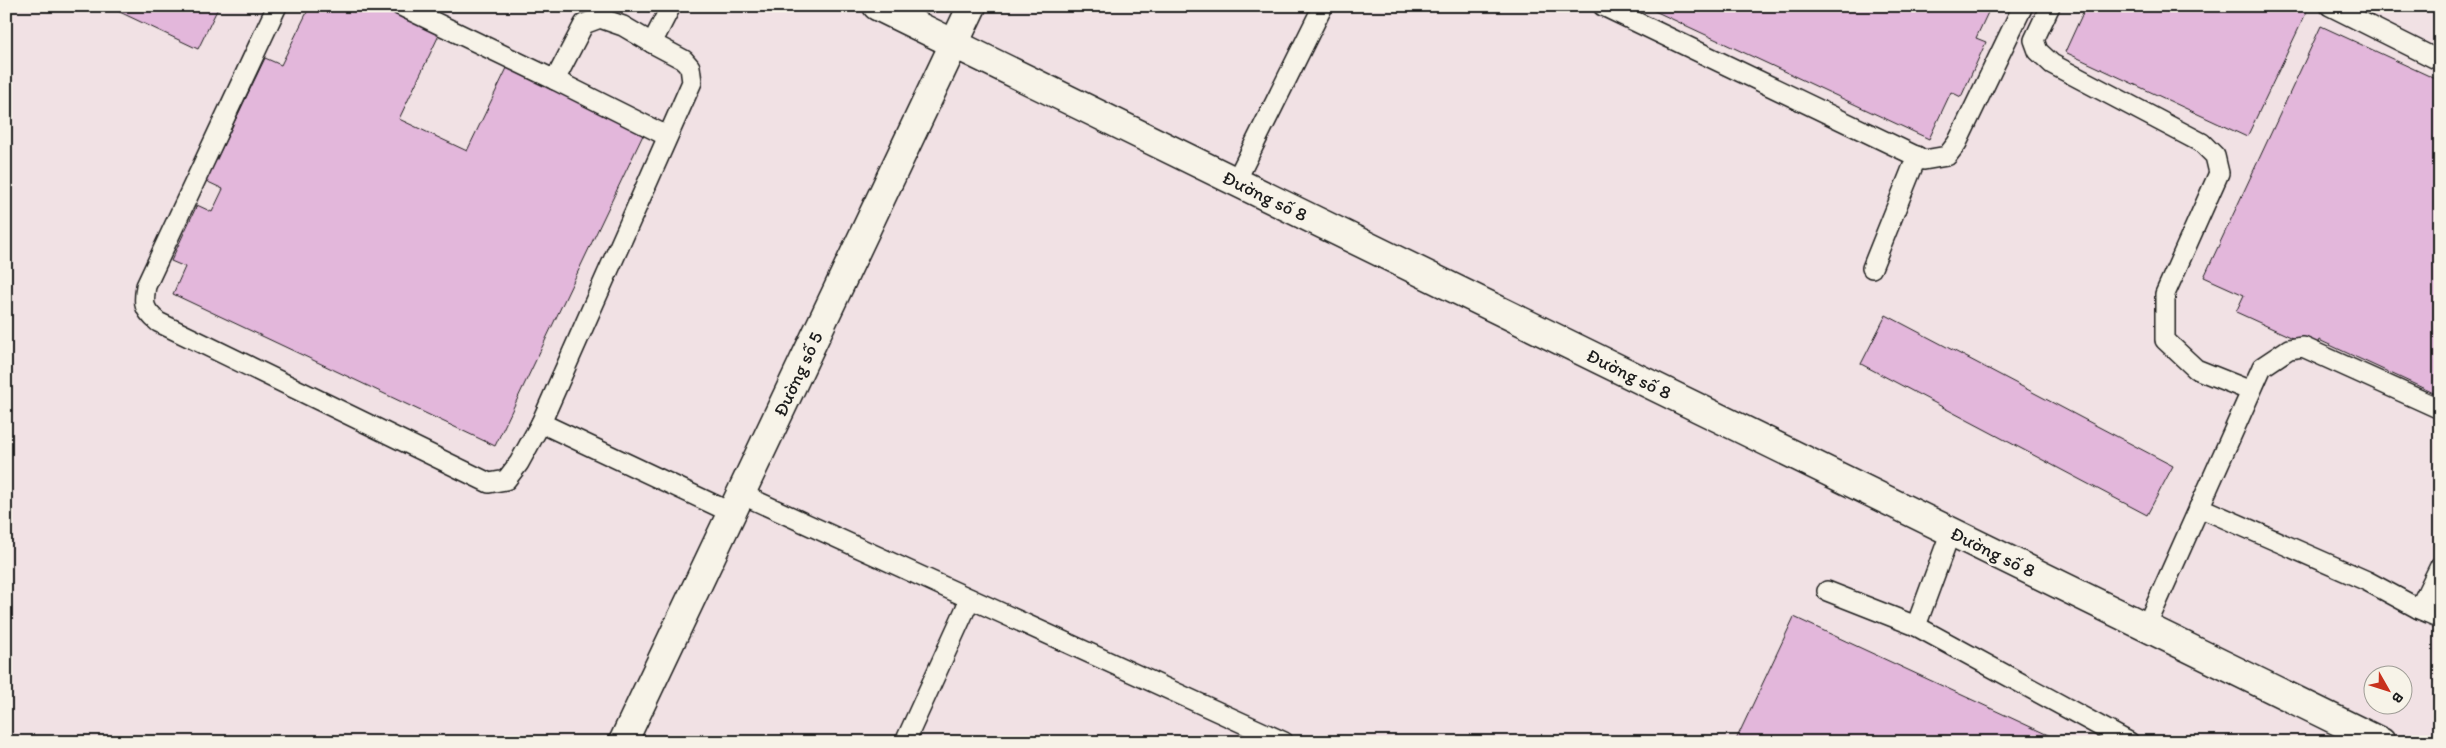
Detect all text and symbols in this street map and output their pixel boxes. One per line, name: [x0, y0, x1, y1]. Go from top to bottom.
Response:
street label: Đường số 8: [1219, 166, 1311, 226]
street label: Đường số 5: [768, 328, 828, 420]
street label: Đường số 8: [1583, 344, 1675, 404]
street label: Đường số 8: [1947, 522, 2039, 582]
north arrow: [2364, 666, 2414, 716]
text: B: [2388, 689, 2407, 707]

